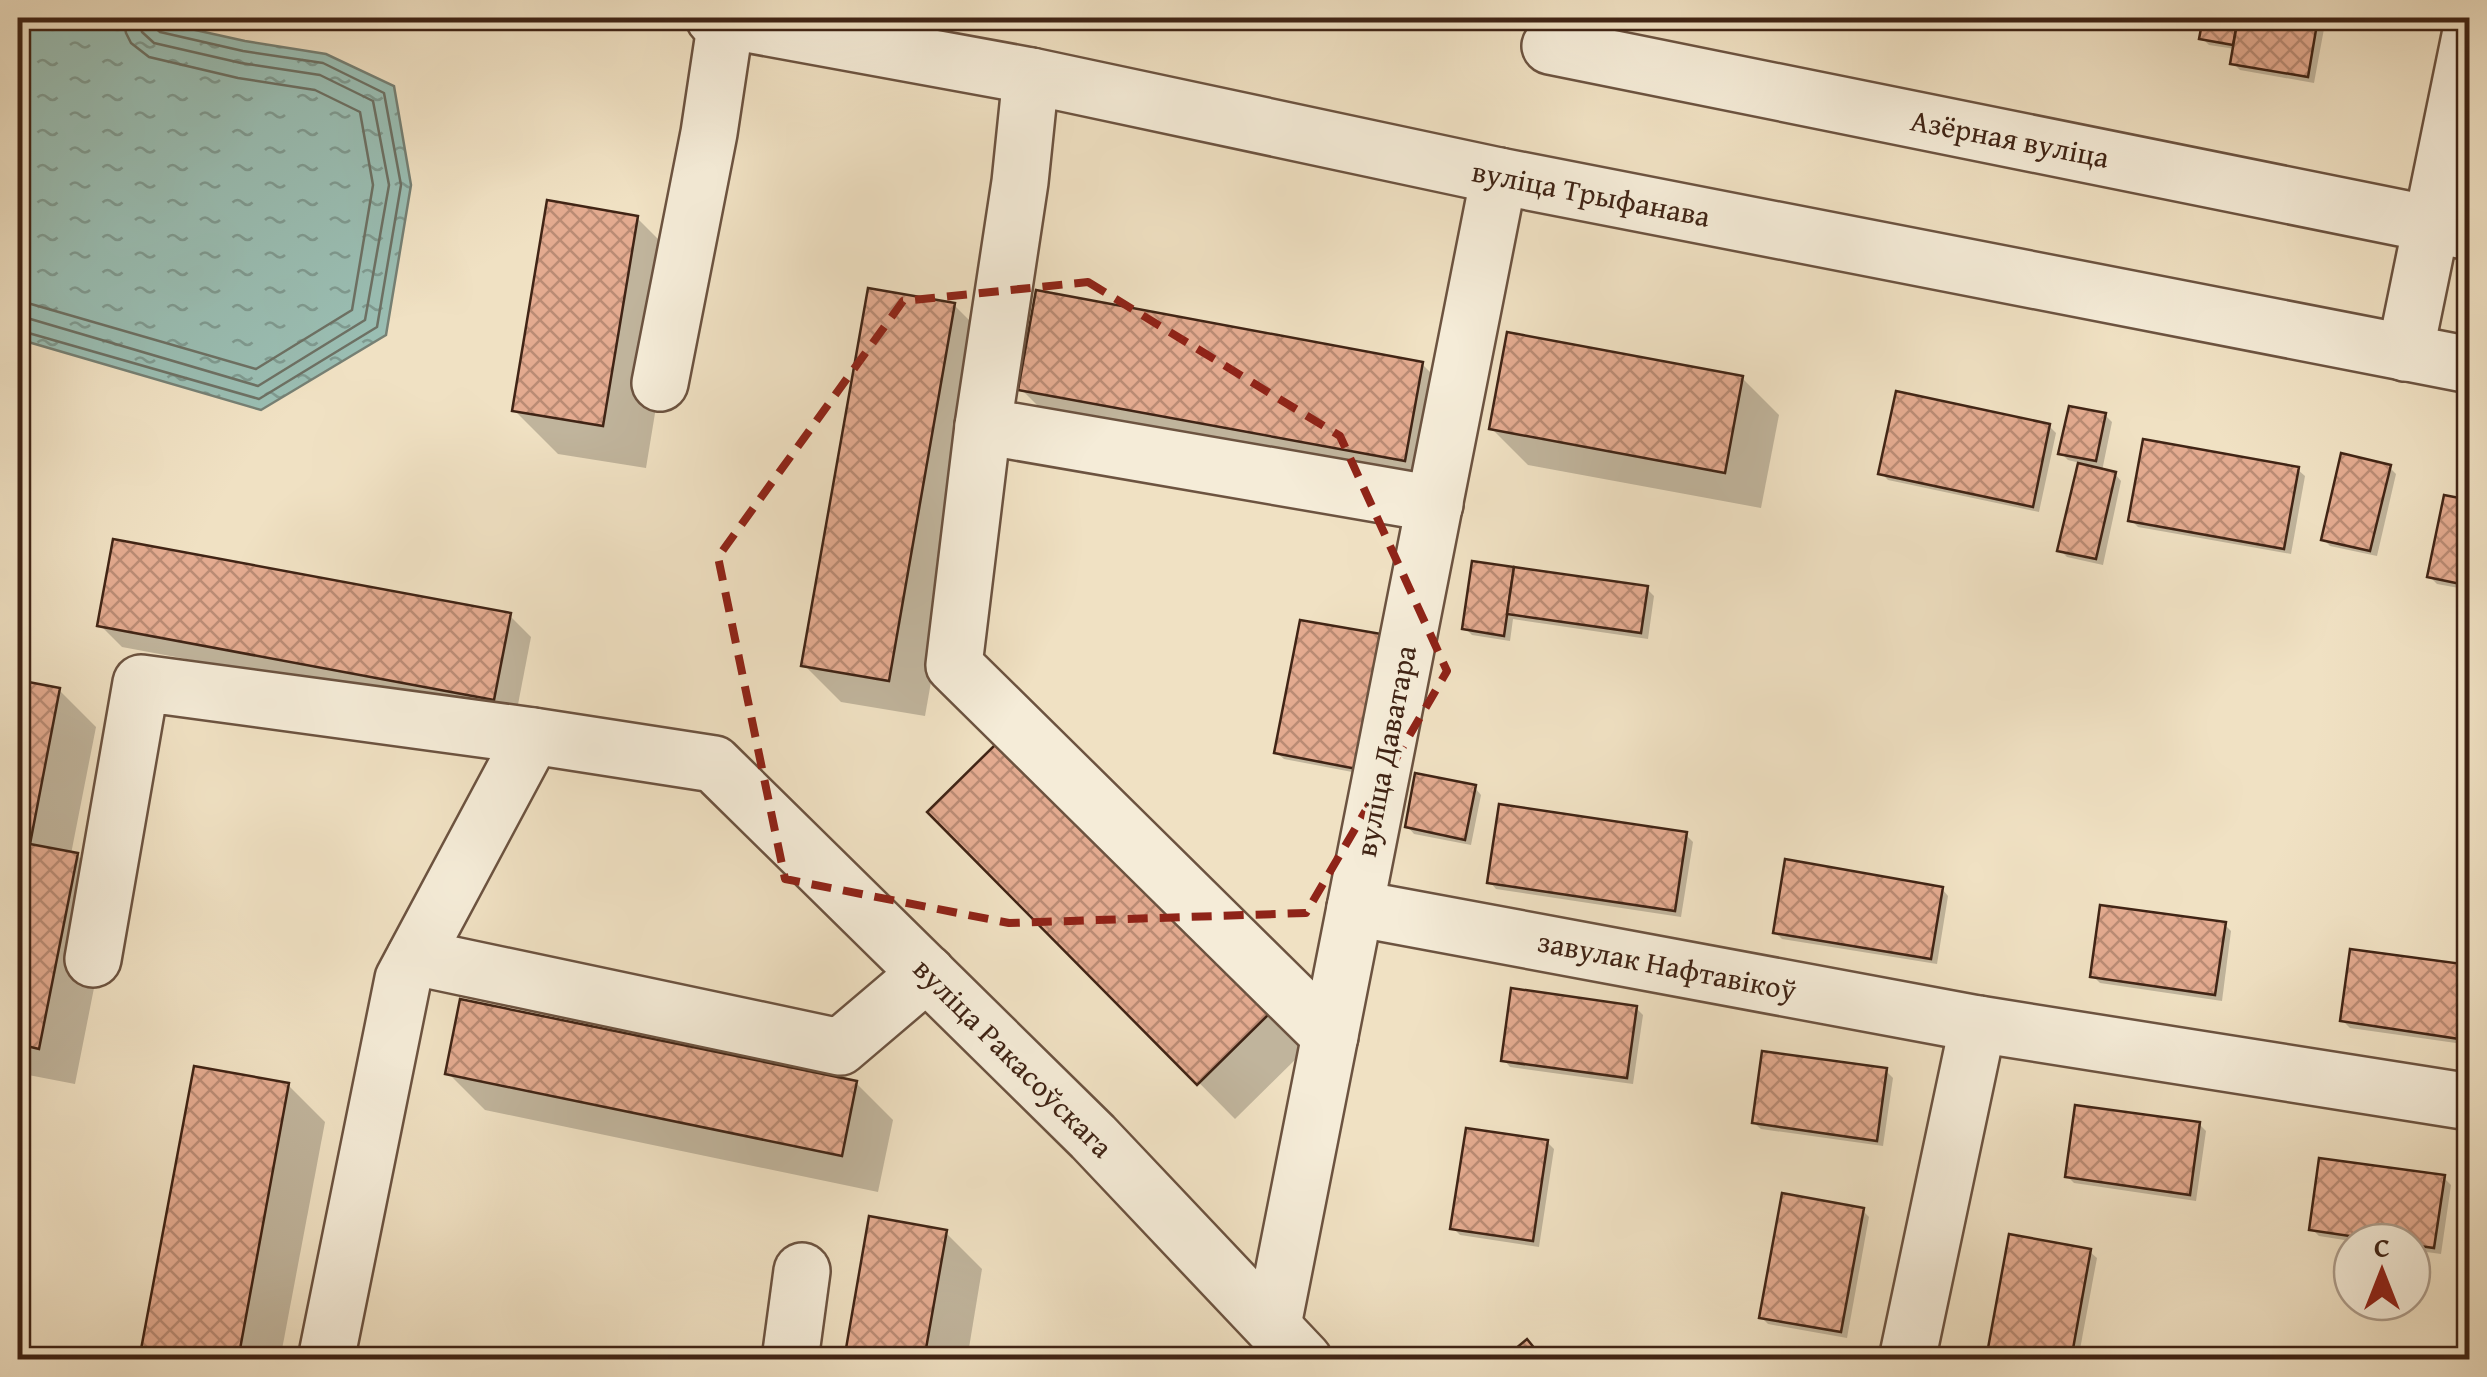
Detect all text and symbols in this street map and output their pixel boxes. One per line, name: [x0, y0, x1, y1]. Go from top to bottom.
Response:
street label: Азёрная вуліца: [1907, 97, 2114, 179]
street label: вуліца Трыфанава: [1468, 148, 1715, 238]
street label: вуліца Даватара: [1343, 641, 1427, 860]
street label: завулак Нафтавікоў: [1534, 918, 1800, 1012]
street label: вуліца Ракасоўскага: [904, 947, 1124, 1168]
north arrow: [2332, 1222, 2432, 1322]
text: С: [2374, 1226, 2390, 1267]

